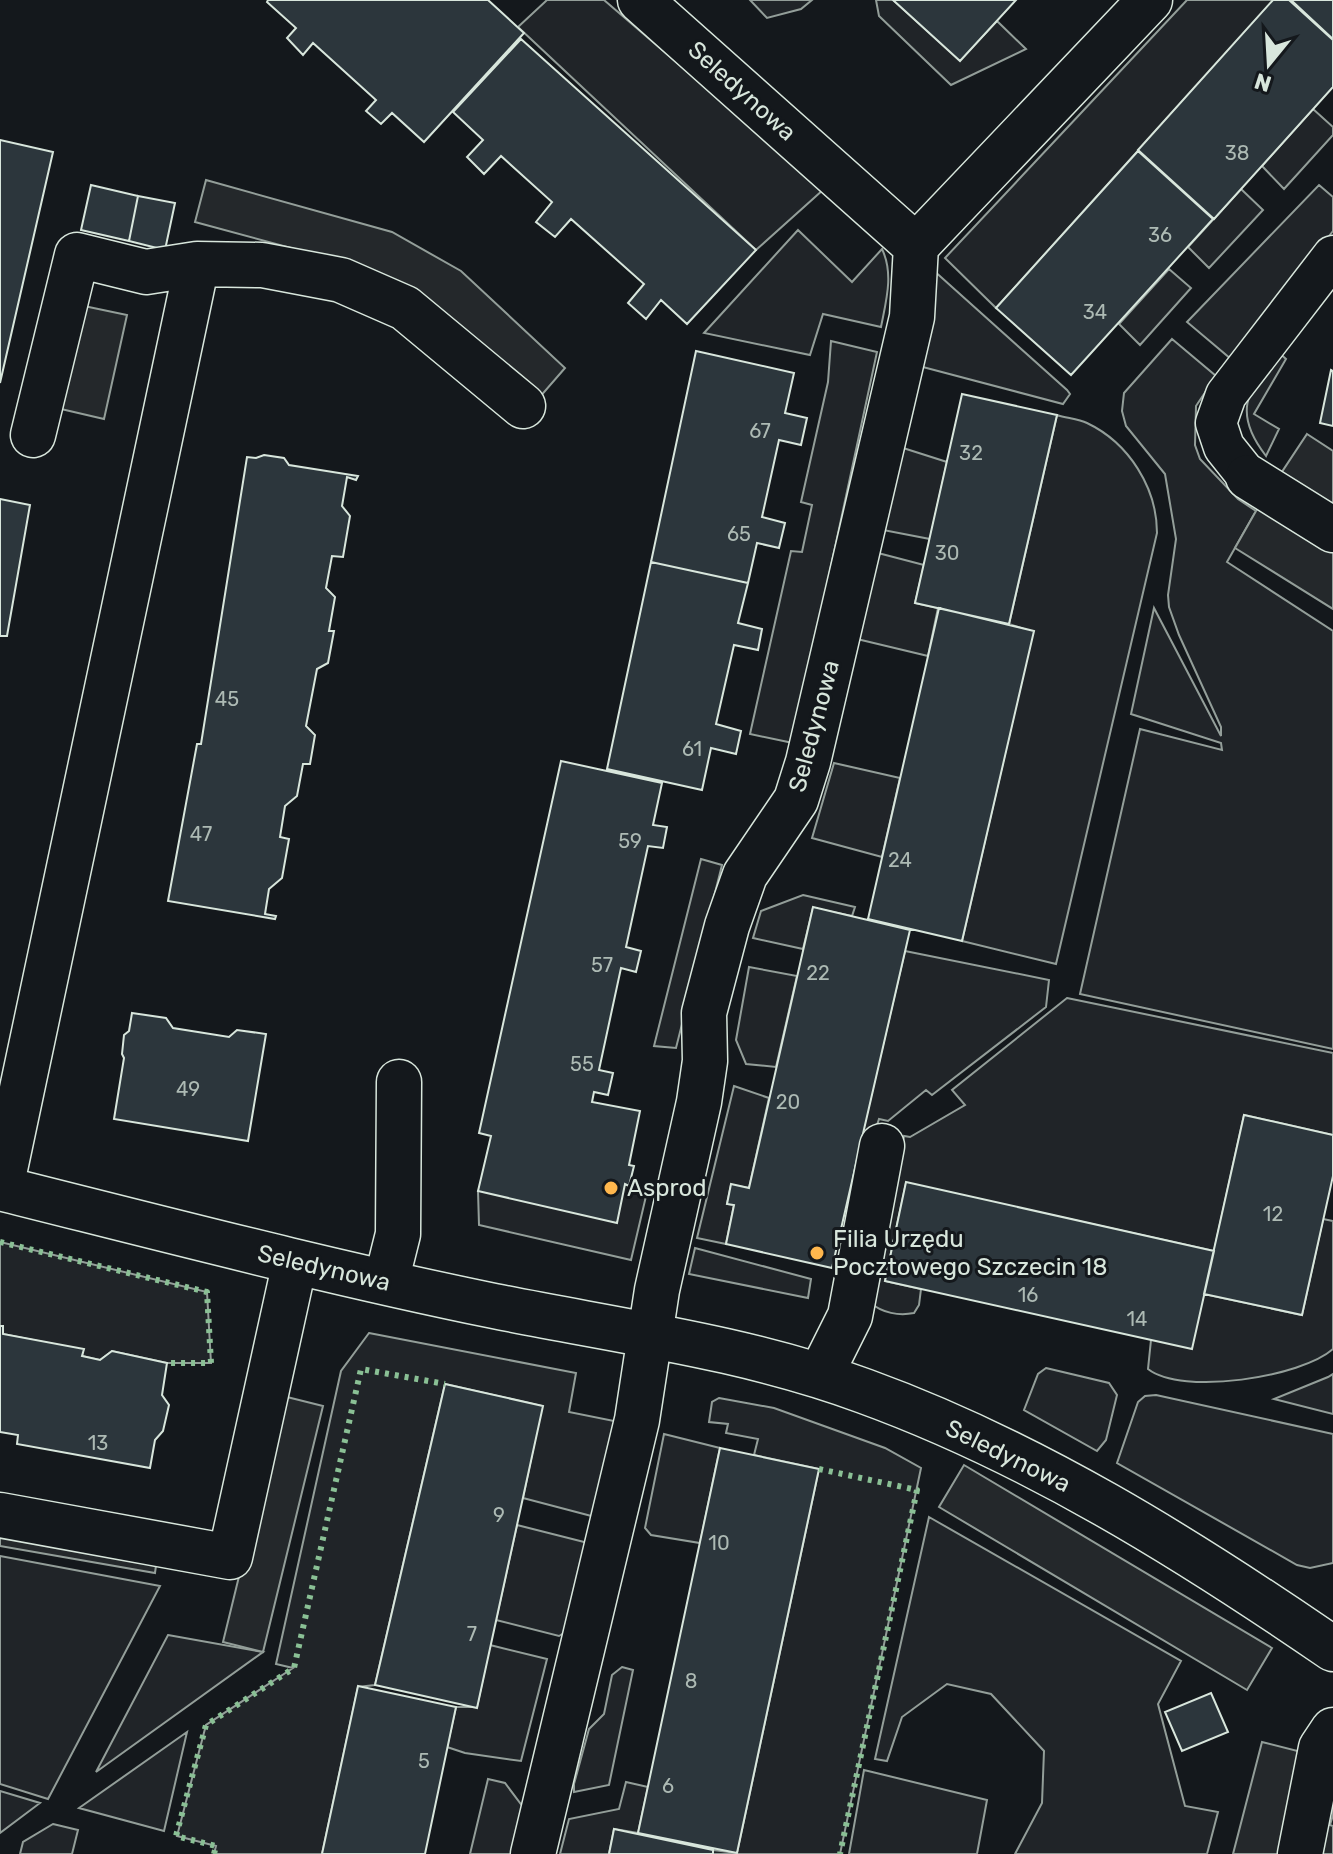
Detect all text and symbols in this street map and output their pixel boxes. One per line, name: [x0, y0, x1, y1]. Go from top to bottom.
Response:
north arrow: [1229, 24, 1309, 104]
street label: Seledynowa: [682, 35, 802, 147]
text: N: [1251, 67, 1275, 98]
house number: 38: [1225, 141, 1249, 165]
house number: 36: [1148, 223, 1172, 247]
house number: 34: [1083, 300, 1107, 324]
house number: 67: [749, 419, 771, 443]
house number: 32: [959, 441, 983, 465]
house number: 65: [727, 522, 751, 546]
house number: 30: [935, 541, 959, 565]
street label: Seledynowa: [783, 657, 845, 795]
house number: 45: [215, 687, 239, 711]
house number: 61: [682, 737, 702, 761]
house number: 47: [190, 822, 212, 846]
house number: 59: [618, 829, 642, 853]
house number: 24: [888, 848, 912, 872]
house number: 57: [591, 953, 613, 977]
house number: 22: [806, 961, 830, 985]
house number: 55: [570, 1052, 594, 1076]
house number: 49: [176, 1077, 200, 1101]
house number: 20: [776, 1090, 800, 1114]
place label: Asprod: [627, 1174, 707, 1202]
marker: Asprod: [602, 1179, 620, 1197]
house number: 12: [1263, 1202, 1283, 1226]
place label: Filia Urzędu Pocztowego Szczecin 18: [833, 1225, 1107, 1281]
street label: Seledynowa: [255, 1239, 393, 1297]
marker: Filia Urzędu Pocztowego Szczecin 18: [808, 1244, 826, 1262]
house number: 16: [1018, 1283, 1038, 1307]
house number: 14: [1127, 1307, 1147, 1331]
street label: Seledynowa: [941, 1414, 1075, 1498]
house number: 13: [88, 1431, 108, 1455]
house number: 9: [493, 1503, 505, 1527]
house number: 10: [708, 1531, 730, 1555]
house number: 7: [467, 1622, 477, 1646]
house number: 8: [685, 1669, 697, 1693]
house number: 5: [418, 1749, 430, 1773]
house number: 6: [662, 1774, 674, 1798]

